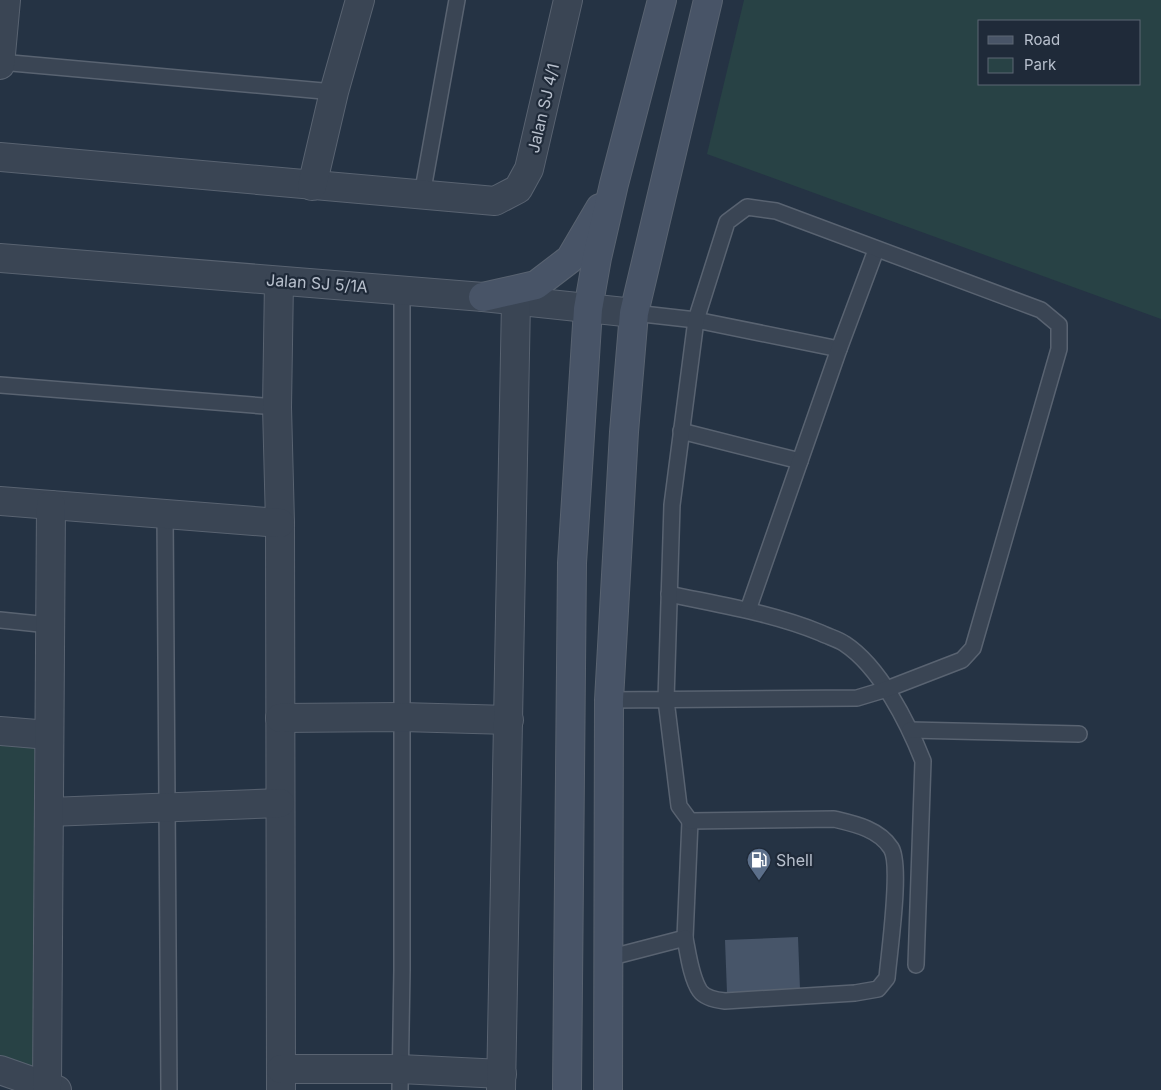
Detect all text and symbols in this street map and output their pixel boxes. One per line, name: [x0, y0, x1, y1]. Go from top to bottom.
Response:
legend: [978, 20, 1141, 85]
text: Road: [1024, 30, 1060, 49]
text: Park: [1024, 55, 1057, 74]
street label: Jalan SJ 4/1: [523, 61, 563, 155]
street label: Jalan SJ 5/1A: [265, 269, 369, 297]
fuel station icon: Shell: [746, 847, 772, 881]
place label: Shell: [776, 850, 813, 870]

